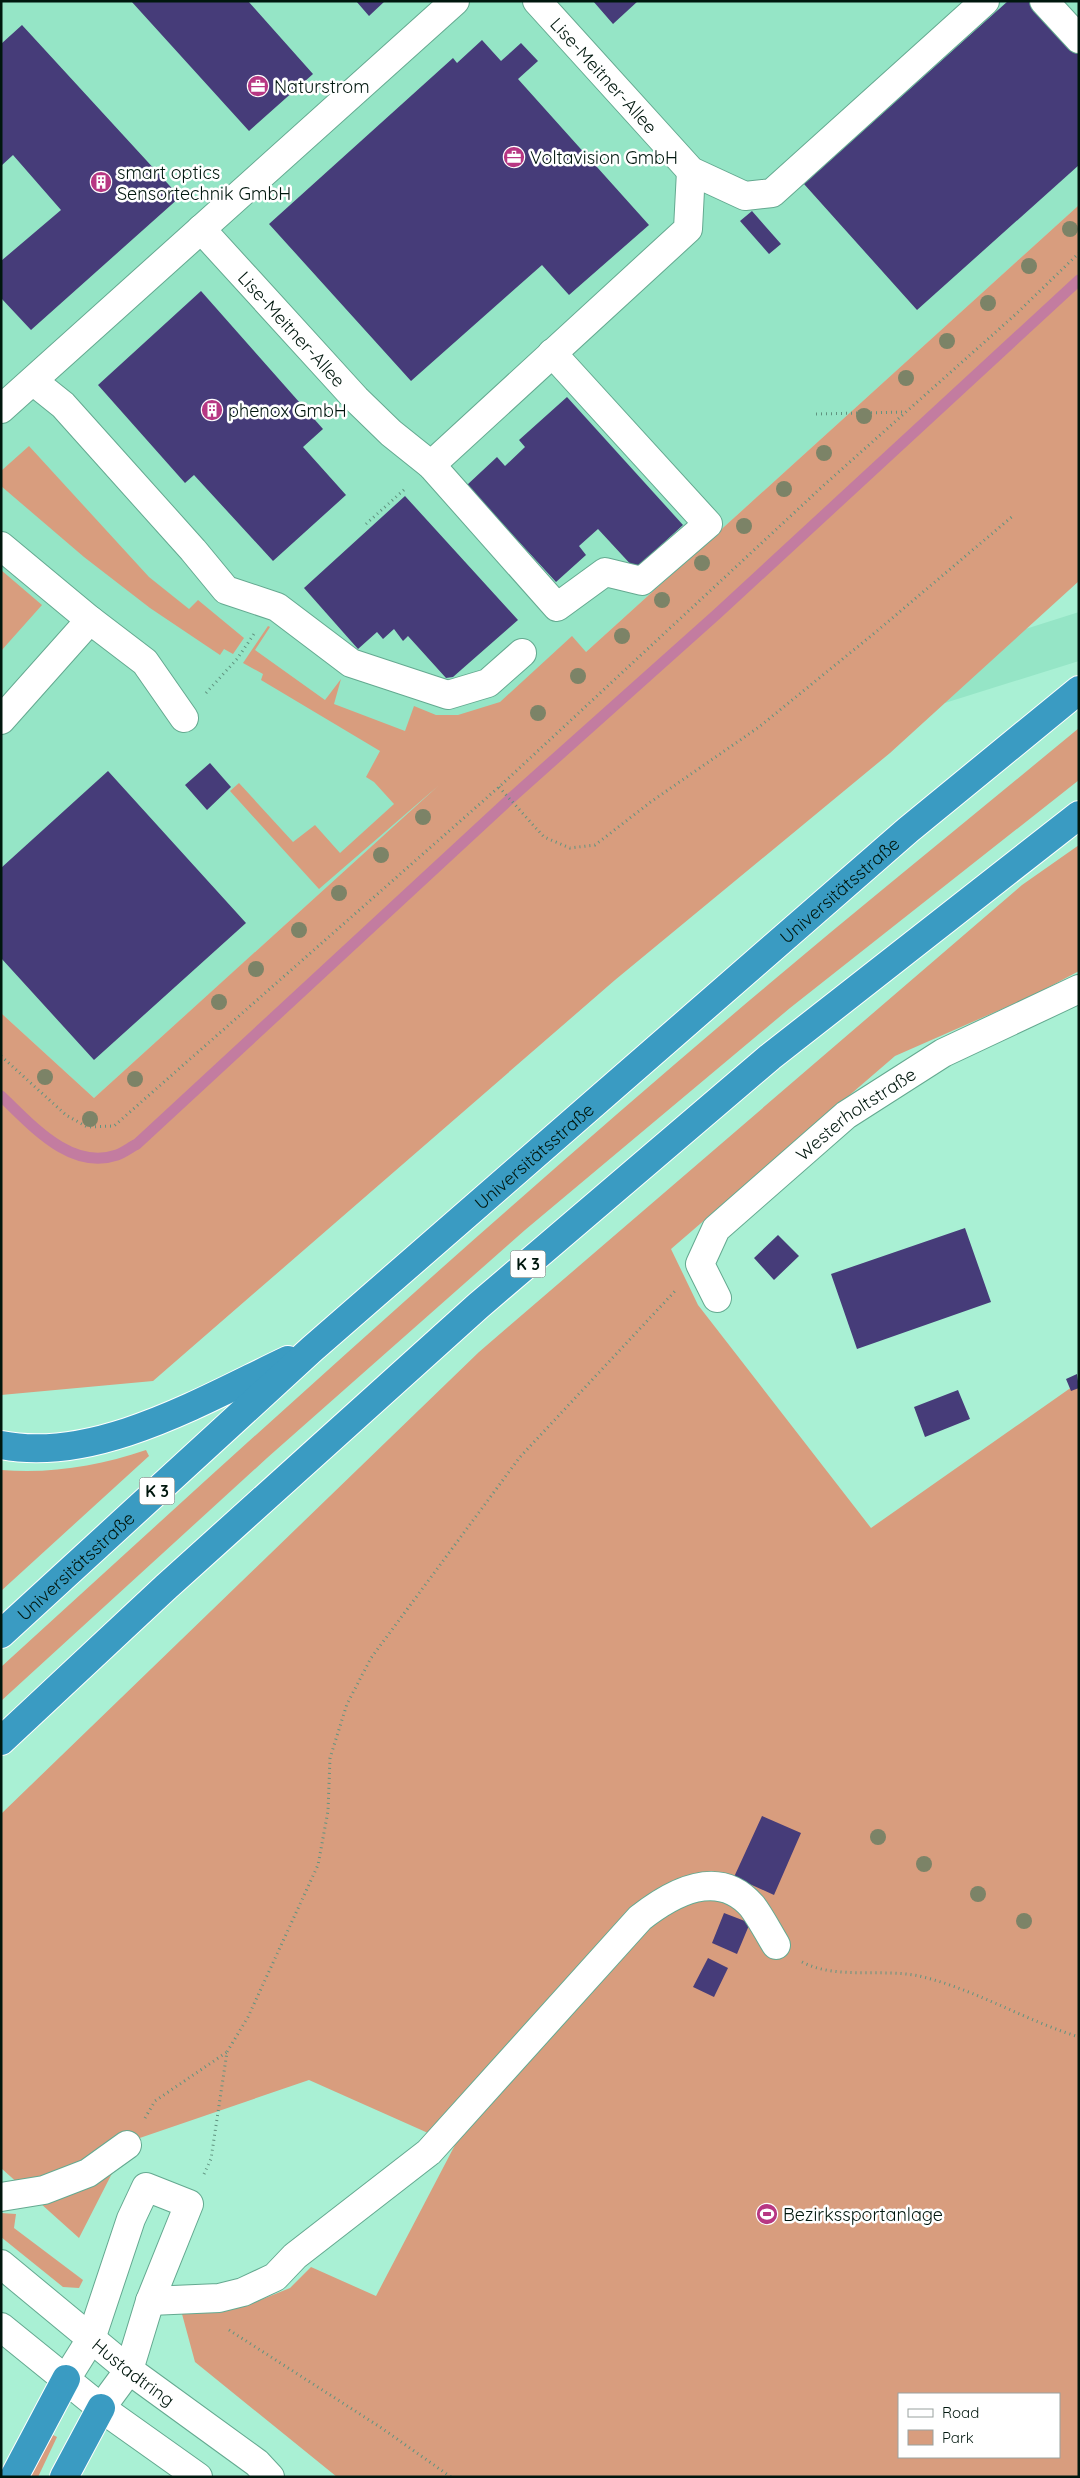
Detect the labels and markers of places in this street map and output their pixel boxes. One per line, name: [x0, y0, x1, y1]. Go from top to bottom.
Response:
office icon: Naturstrom: [246, 74, 270, 98]
place label: Naturstrom: [274, 75, 370, 98]
office icon: Voltavision GmbH: [502, 145, 526, 169]
place label: Voltavision GmbH: [530, 146, 678, 169]
place label: smart optics Sensortechnik GmbH: [117, 161, 291, 205]
building icon: smart optics Sensortechnik GmbH: [89, 170, 113, 194]
building icon: phenox GmbH: [200, 398, 224, 422]
place label: phenox GmbH: [228, 399, 347, 422]
sports icon: Bezirkssportanlage: [755, 2202, 779, 2226]
place label: Bezirkssportanlage: [783, 2203, 943, 2226]

